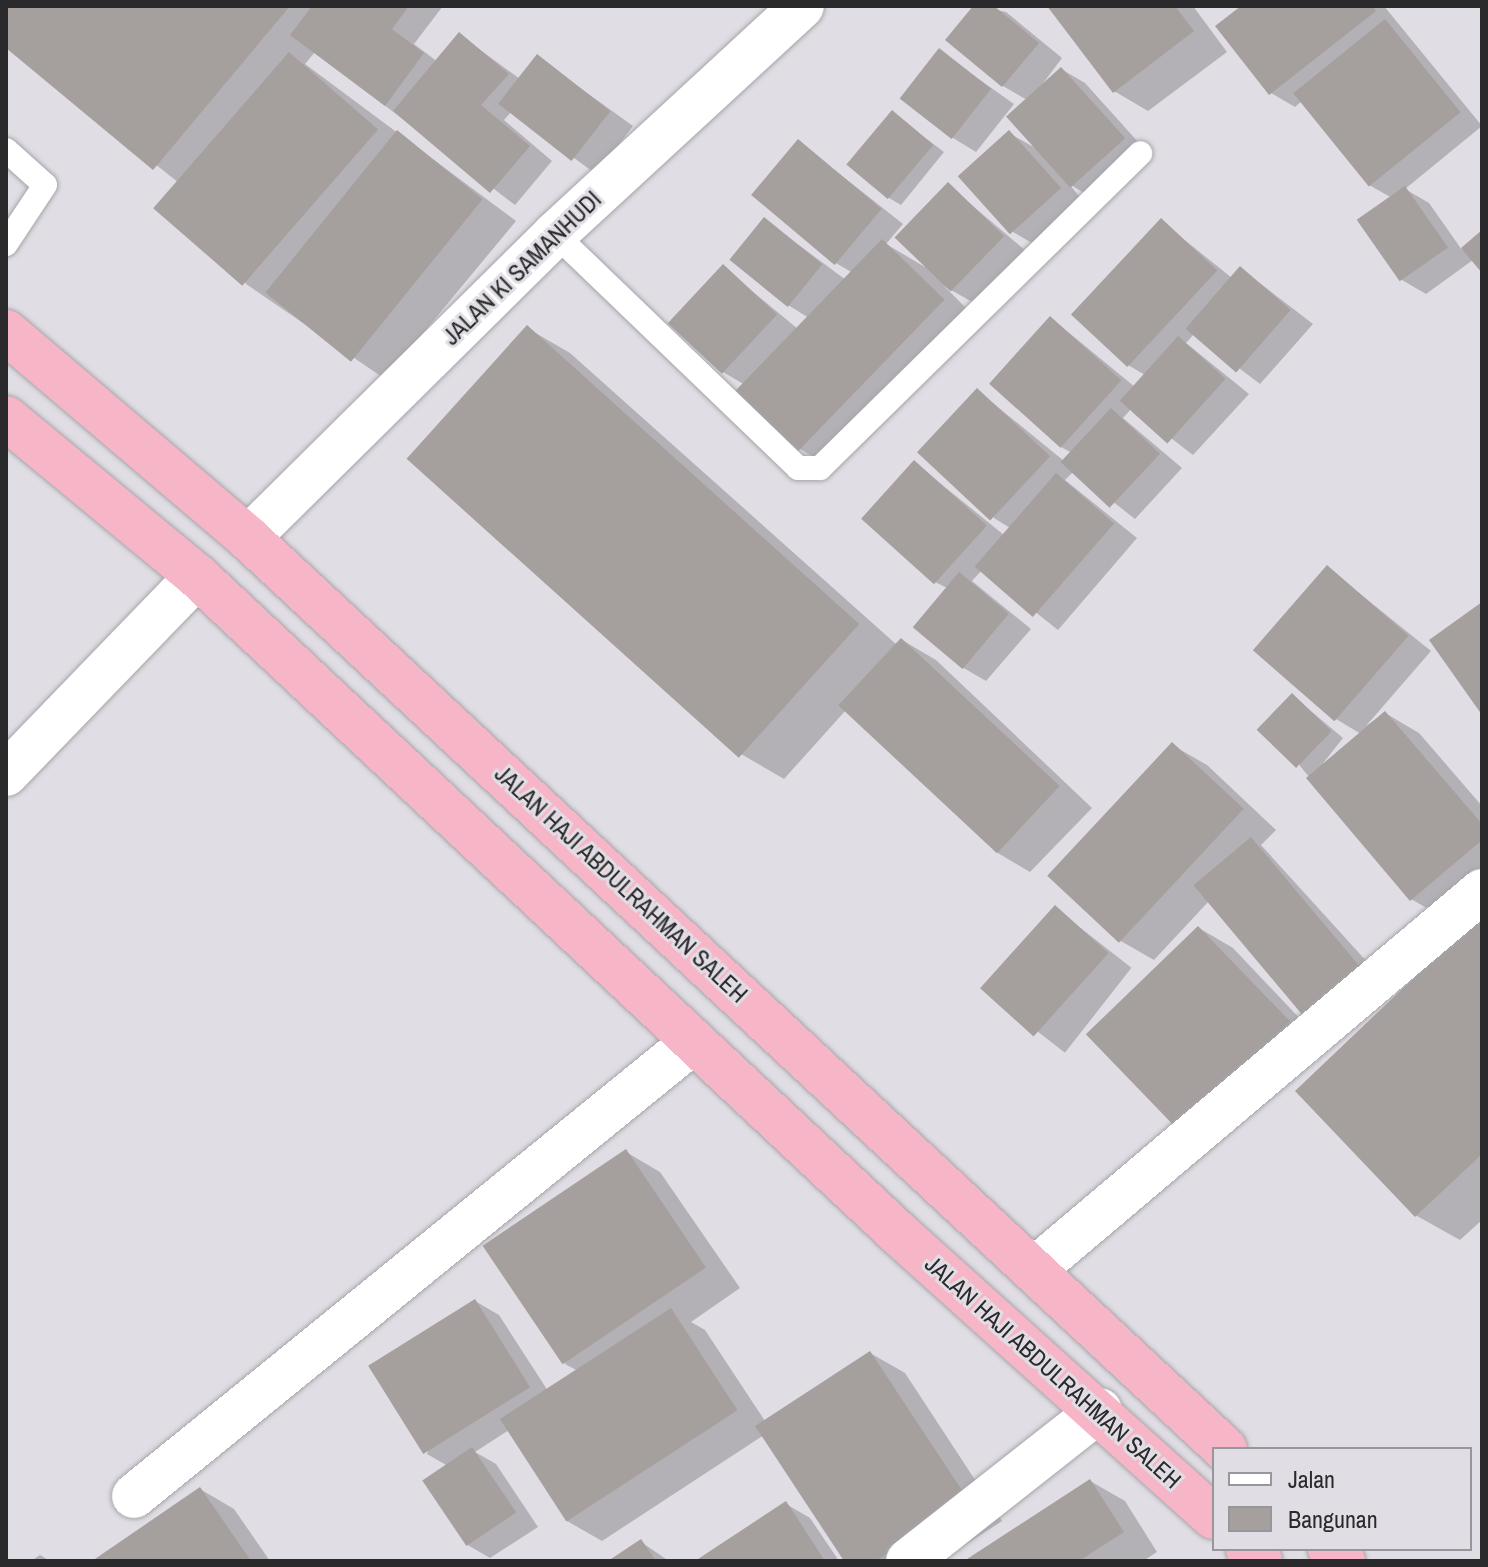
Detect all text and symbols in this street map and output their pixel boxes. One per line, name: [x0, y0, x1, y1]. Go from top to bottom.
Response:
street label: JALAN KI SAMANHUDI: [437, 185, 607, 351]
street label: JALAN HAJI ABDULRAHMAN SALEH: [488, 759, 754, 1009]
street label: JALAN HAJI ABDULRAHMAN SALEH: [919, 1249, 1187, 1495]
legend: [1212, 1447, 1472, 1551]
text: Jalan: [1288, 1463, 1335, 1495]
text: Bangunan: [1288, 1503, 1378, 1535]

